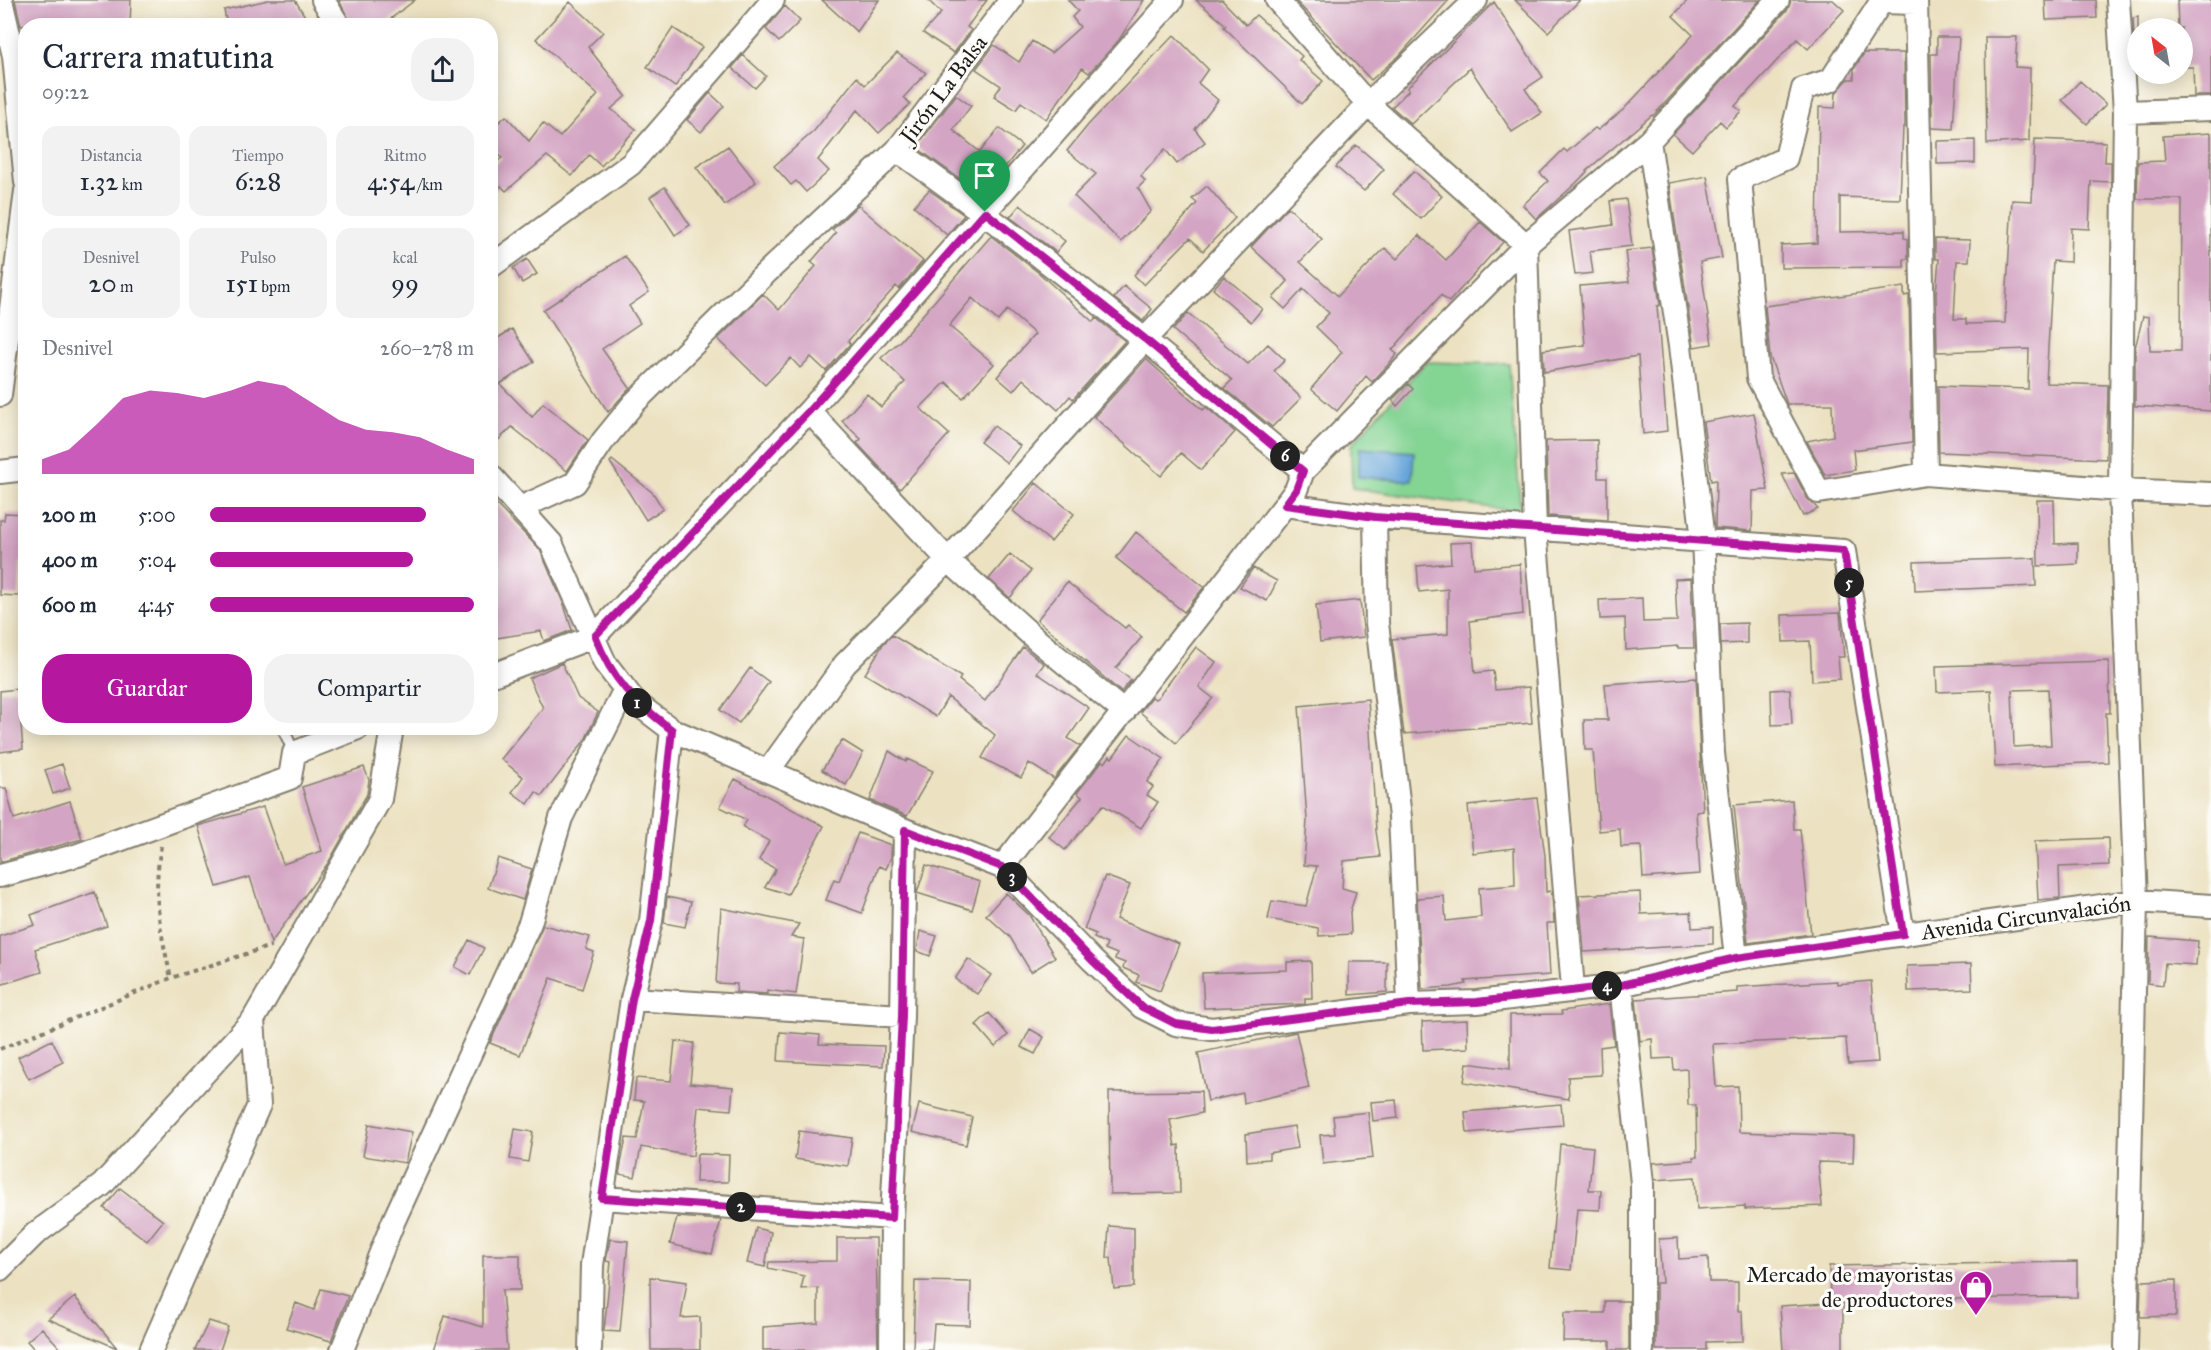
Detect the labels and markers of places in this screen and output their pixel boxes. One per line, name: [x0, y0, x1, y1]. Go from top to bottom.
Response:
pin: [959, 150, 1010, 212]
pin: 6: [1270, 441, 1300, 471]
pin: 5: [1834, 568, 1864, 598]
pin: 1: [622, 688, 652, 718]
pin: 3: [997, 862, 1027, 892]
pin: 4: [1592, 971, 1622, 1001]
pin: 2: [726, 1192, 756, 1222]
place label: Mercado de mayoristas de productores: [1746, 1261, 1953, 1313]
shop icon: Mercado de mayoristas de productores: [1958, 1269, 1994, 1316]

